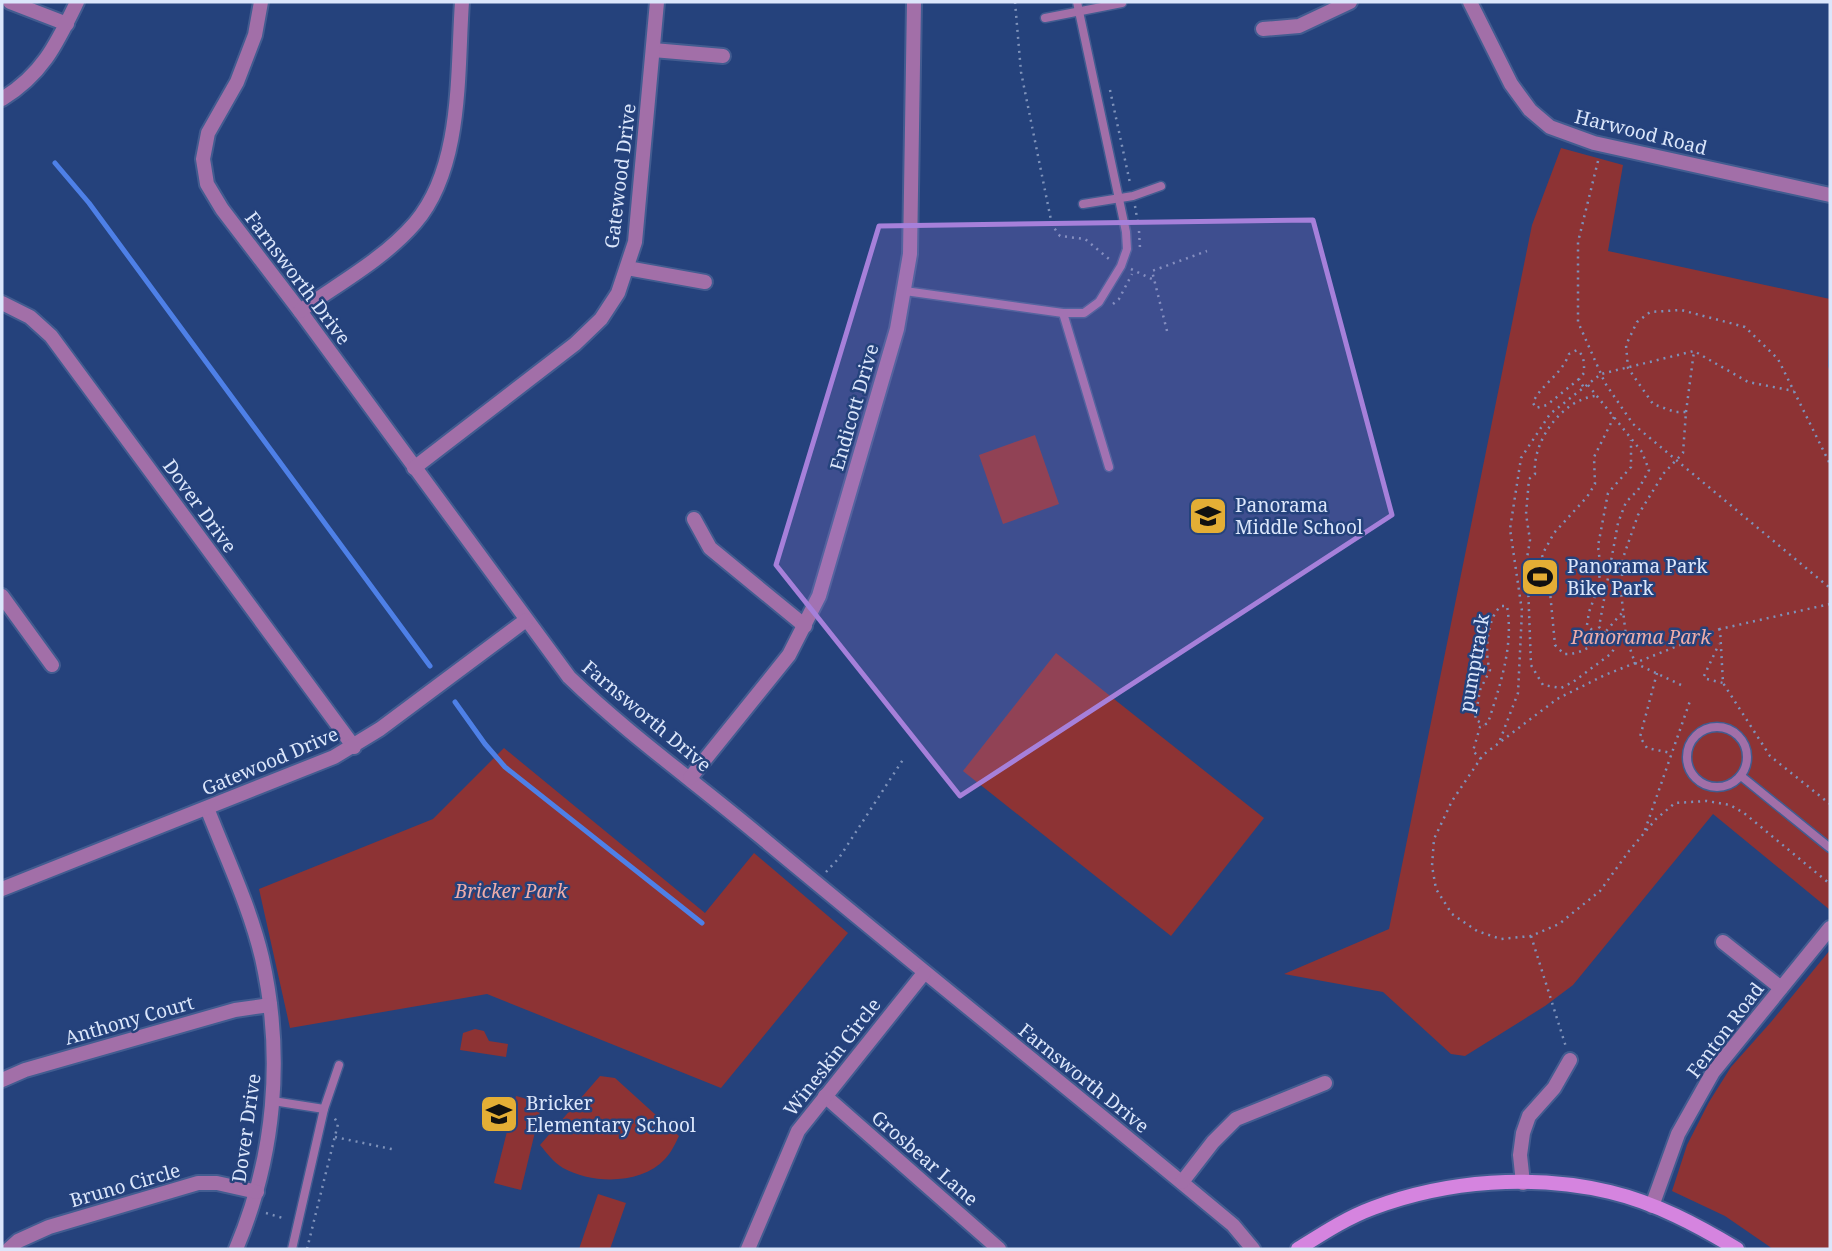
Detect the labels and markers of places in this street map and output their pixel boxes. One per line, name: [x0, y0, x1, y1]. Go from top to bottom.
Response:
place label: Panorama Middle School: [1235, 492, 1363, 540]
school or university icon: Panorama Middle School: [1187, 495, 1229, 537]
place label: Panorama Park Bike Park: [1567, 553, 1708, 601]
sports icon: Panorama Park Bike Park: [1519, 556, 1561, 598]
place label: Bricker Elementary School: [526, 1090, 696, 1138]
school or university icon: Bricker Elementary School: [478, 1093, 520, 1135]

